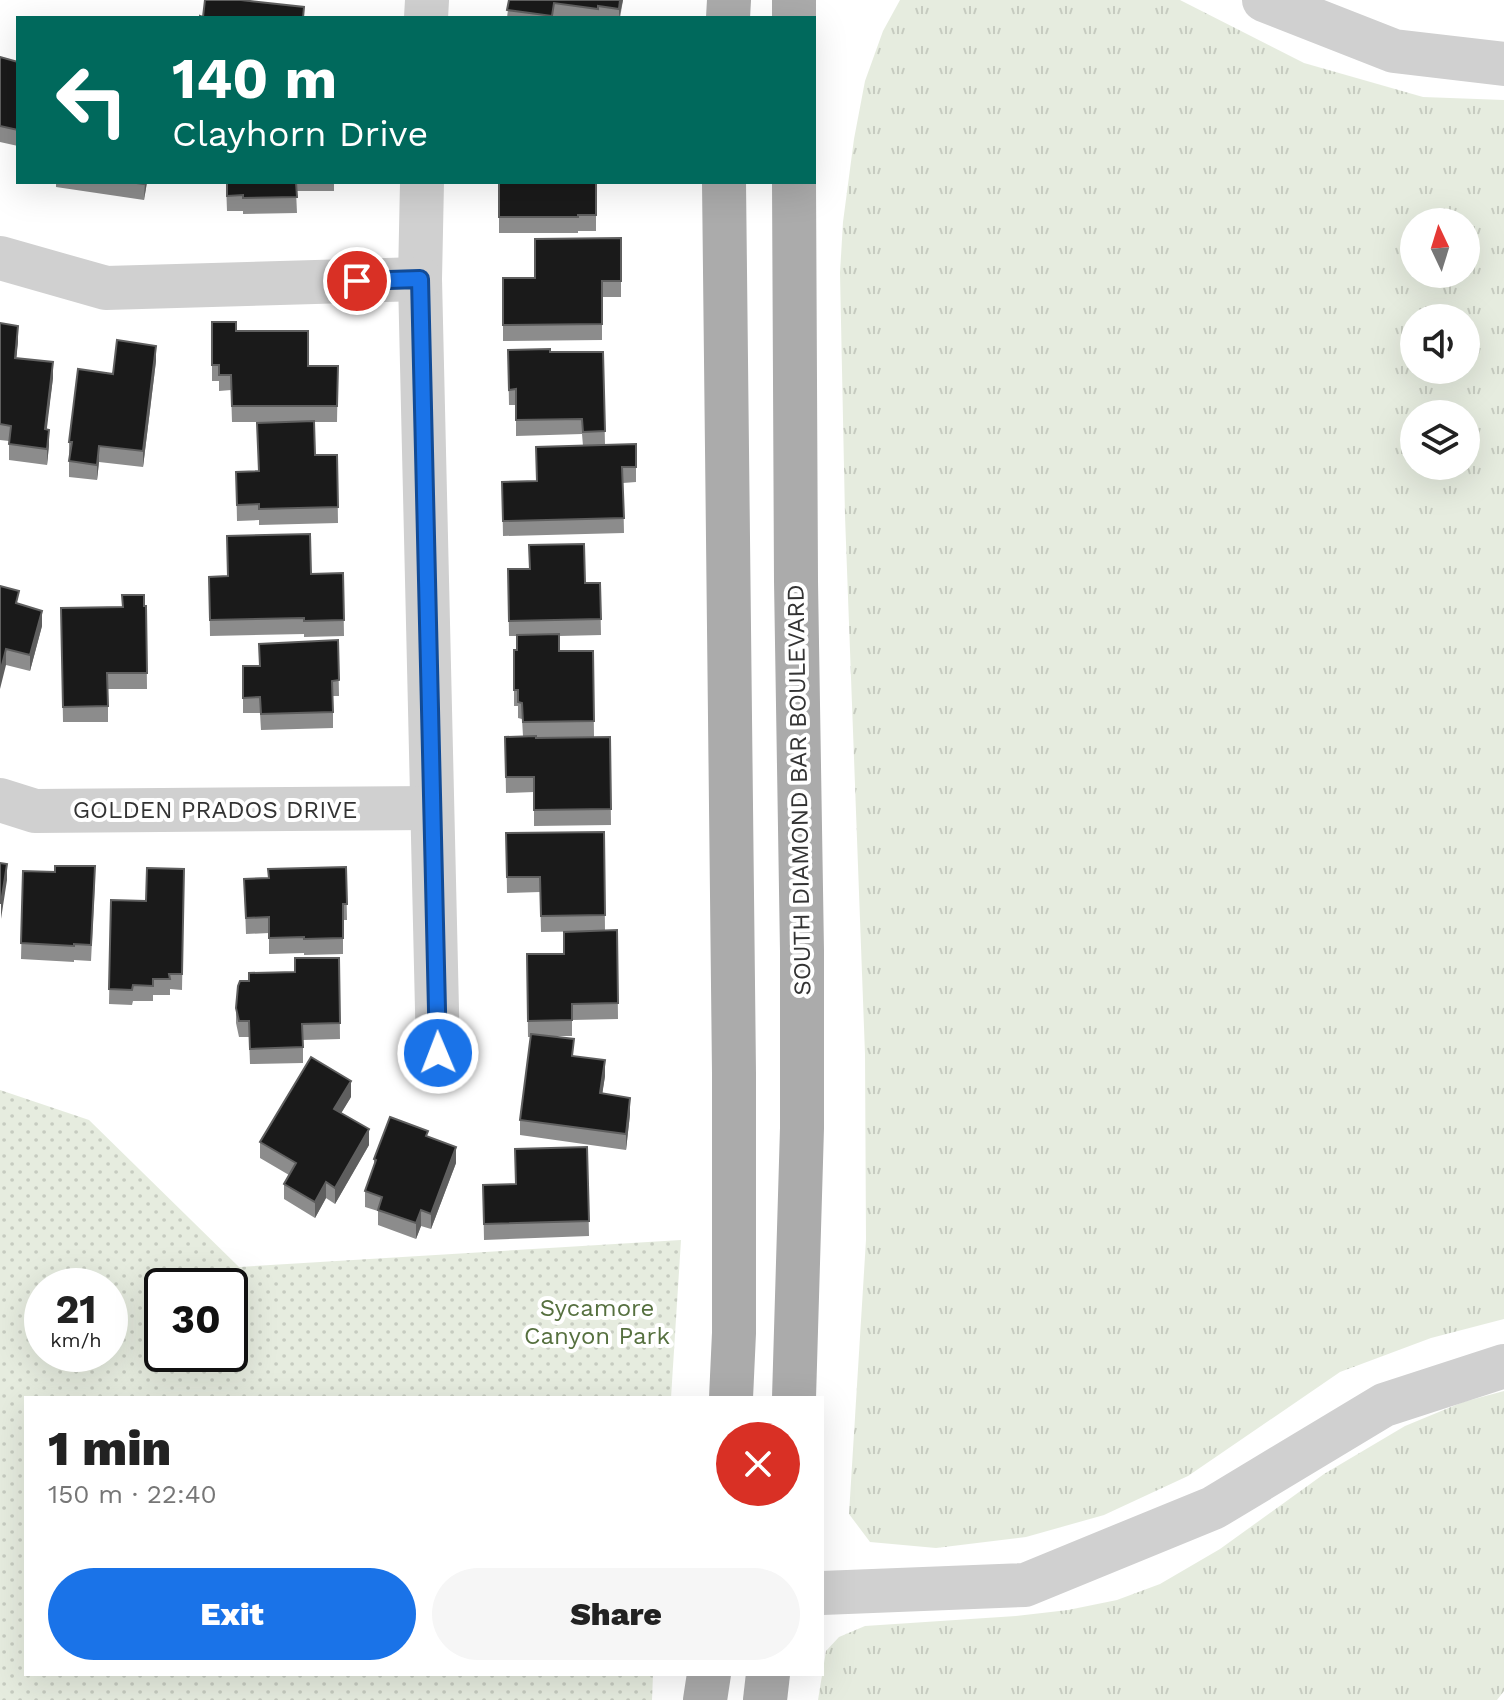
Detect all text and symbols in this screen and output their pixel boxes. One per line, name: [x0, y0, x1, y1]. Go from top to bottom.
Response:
text: 140 m: [172, 46, 337, 112]
icon: left: [40, 48, 144, 152]
text: Clayhorn Drive: [172, 113, 428, 155]
north arrow: [1400, 208, 1480, 288]
map controls: [1400, 208, 1480, 480]
pin: [323, 247, 391, 315]
icon: arrive: [335, 259, 379, 303]
button: sound: [1400, 304, 1480, 384]
button: layers: [1400, 400, 1480, 480]
street label: SOUTH DIAMOND BAR BOULEVARD: [781, 584, 817, 996]
street label: GOLDEN PRADOS DRIVE: [73, 796, 357, 824]
position arrow: [396, 1011, 480, 1095]
speed limit sign: 30: [144, 1268, 248, 1372]
text: 21: [55, 1286, 97, 1333]
park label: Sycamore Canyon Park: [524, 1294, 670, 1350]
text: km/h: [50, 1328, 102, 1352]
text: 1 min: [48, 1420, 171, 1477]
button: close: [716, 1422, 800, 1506]
text: 150 m · 22:40: [48, 1479, 217, 1509]
button: Exit: [48, 1568, 416, 1660]
button: Share: [432, 1568, 800, 1660]

